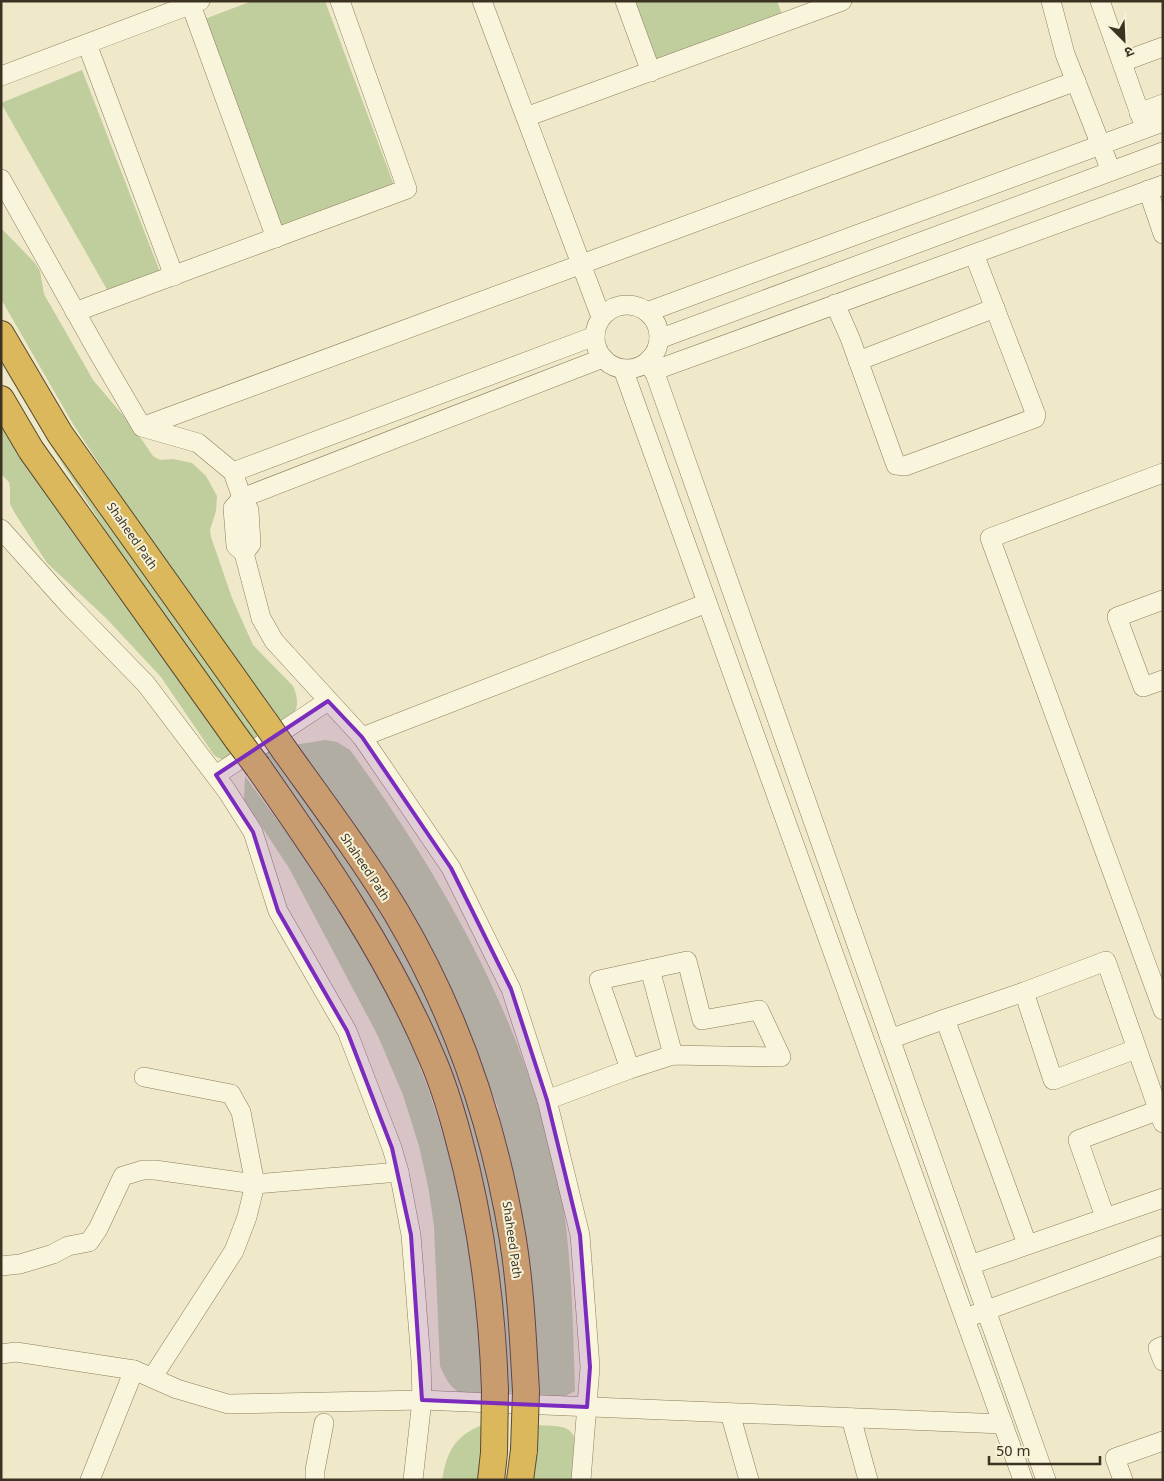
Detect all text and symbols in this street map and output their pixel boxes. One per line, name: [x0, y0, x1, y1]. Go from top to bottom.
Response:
north arrow: [1099, 15, 1149, 65]
text: उ: [1120, 40, 1136, 61]
street label: Shaheed Path: [102, 500, 160, 573]
street label: Shaheed Path: [336, 831, 393, 904]
street label: Shaheed Path: [498, 1200, 524, 1280]
scale bar: [989, 1434, 1100, 1466]
text: 50 m: [996, 1443, 1030, 1462]

